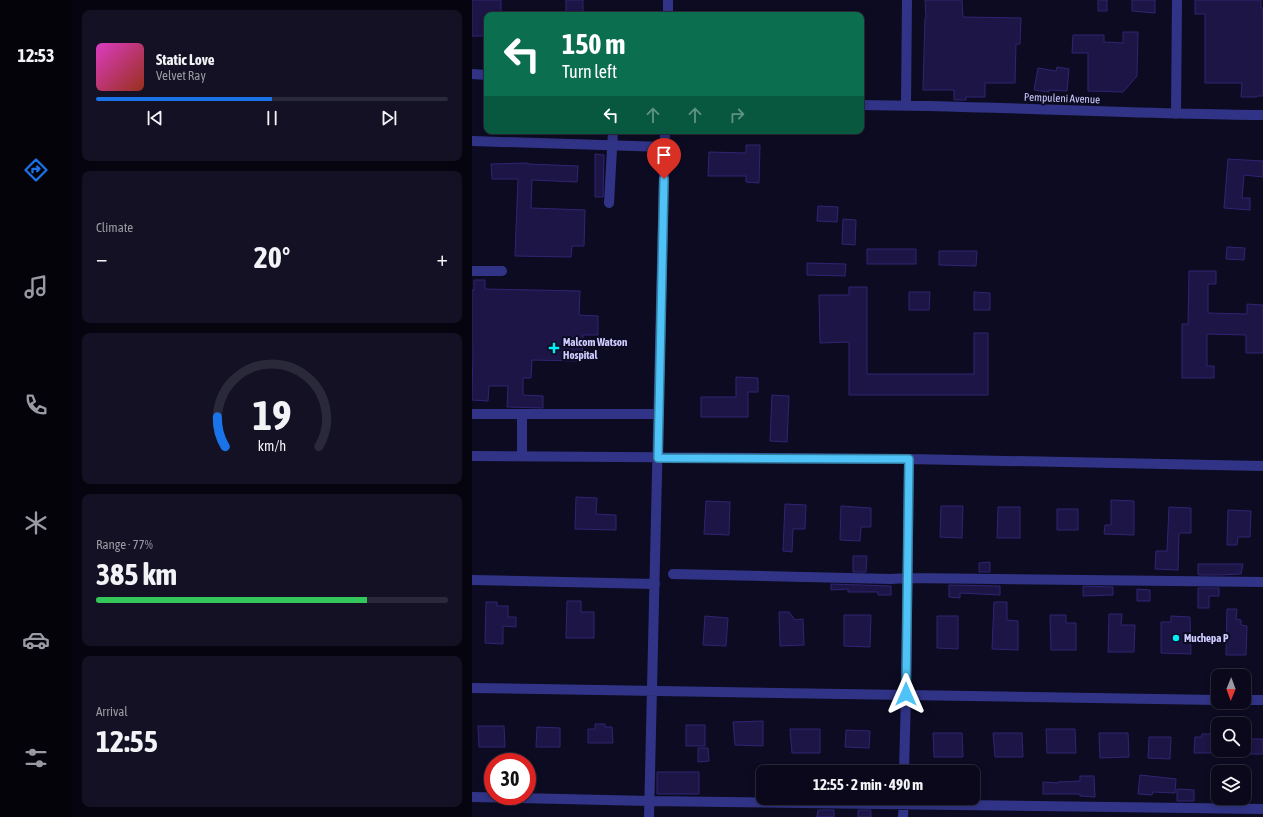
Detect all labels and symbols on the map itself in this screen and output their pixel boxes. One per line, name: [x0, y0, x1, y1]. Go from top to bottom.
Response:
street label: Pempuleni Avenue: [1024, 91, 1100, 105]
pin: [647, 138, 681, 179]
place label: Malcom Watson Hospital: [563, 336, 627, 361]
marker: Malcom Watson Hospital: [548, 342, 560, 354]
place label: Muchepa P: [1184, 632, 1229, 644]
marker: Muchepa P: [1171, 633, 1181, 643]
north arrow: [1211, 669, 1251, 709]
position arrow: [885, 673, 927, 715]
speed limit sign: 30: [484, 753, 536, 805]

